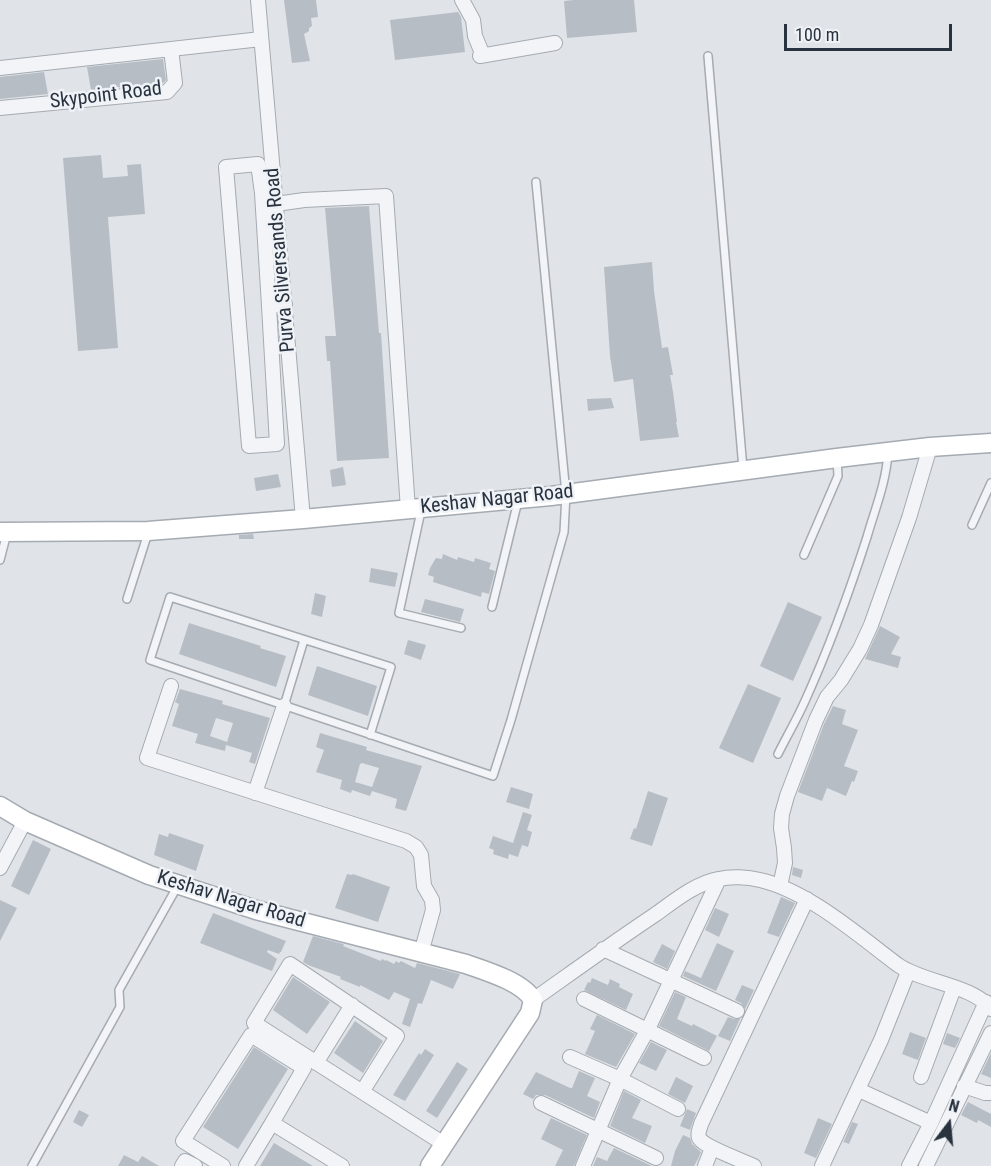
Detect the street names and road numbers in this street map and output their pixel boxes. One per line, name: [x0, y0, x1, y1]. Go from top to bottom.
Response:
street label: Skypoint Road: [49, 77, 163, 115]
street label: Purva Silversands Road: [261, 167, 301, 353]
street label: Keshav Nagar Road: [419, 480, 575, 520]
street label: Keshav Nagar Road: [154, 866, 308, 934]

